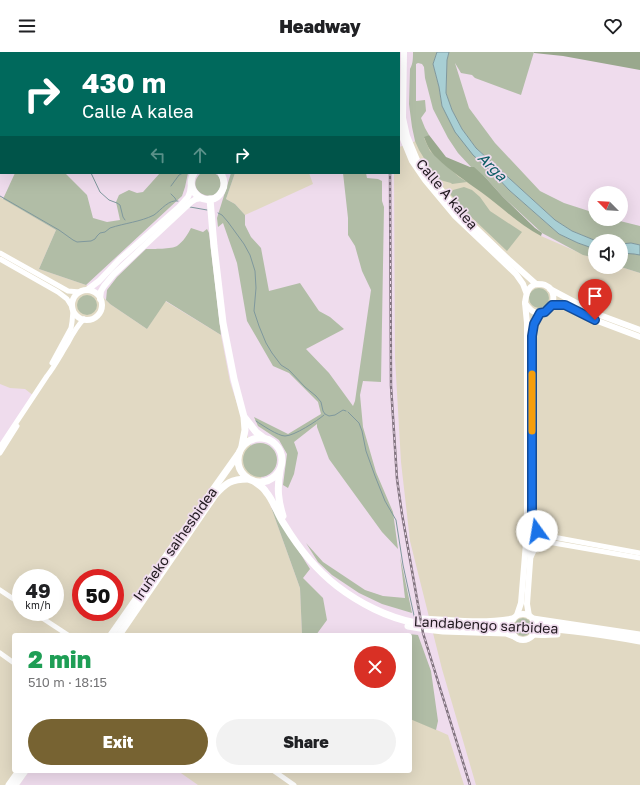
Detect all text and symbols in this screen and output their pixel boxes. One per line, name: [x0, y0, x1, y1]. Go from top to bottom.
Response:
icon: menu: [16, 15, 38, 37]
text: Headway: [279, 15, 361, 37]
icon: heart: [602, 15, 624, 37]
text: 430 m: [82, 66, 166, 99]
icon: right: [16, 68, 68, 120]
text: Calle A kalea: [82, 100, 194, 122]
icon: left: [147, 144, 169, 166]
icon: ahead: [189, 144, 211, 166]
icon: right: [231, 144, 253, 166]
water label: Arga: [474, 148, 511, 186]
street label: Calle A kalea: [413, 155, 482, 232]
north arrow: [588, 186, 628, 226]
map controls: [588, 186, 628, 274]
button: sound: [588, 234, 628, 274]
pin: [578, 279, 612, 320]
icon: arrive: [584, 285, 606, 307]
street label: Iruñeko saihesbidea: [129, 484, 220, 604]
position arrow: [516, 510, 558, 552]
speed limit sign: 50: [72, 569, 124, 621]
text: 49: [25, 578, 51, 602]
text: km/h: [25, 599, 51, 611]
street label: Landabengo sarbidea: [413, 612, 559, 637]
text: 2 min: [28, 644, 91, 673]
button: close: [354, 646, 396, 688]
text: 510 m · 18:15: [28, 674, 107, 690]
button: Exit: [28, 719, 208, 765]
button: Share: [216, 719, 396, 765]

